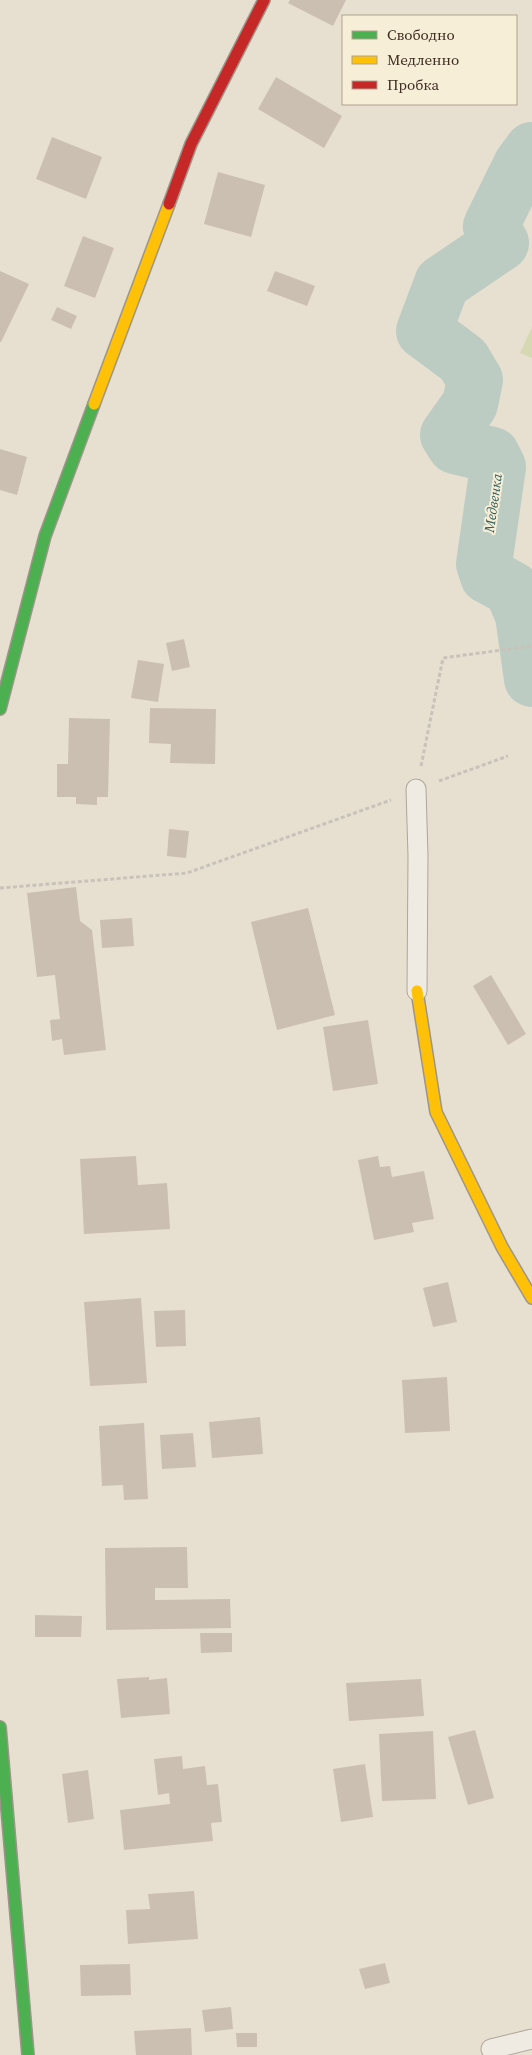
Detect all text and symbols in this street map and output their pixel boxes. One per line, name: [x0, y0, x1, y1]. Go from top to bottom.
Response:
legend: [342, 15, 517, 105]
text: Свободно: [387, 24, 455, 45]
text: Медленно: [387, 49, 459, 70]
text: Пробка: [387, 74, 439, 95]
water label: Медвенка: [479, 472, 507, 535]

